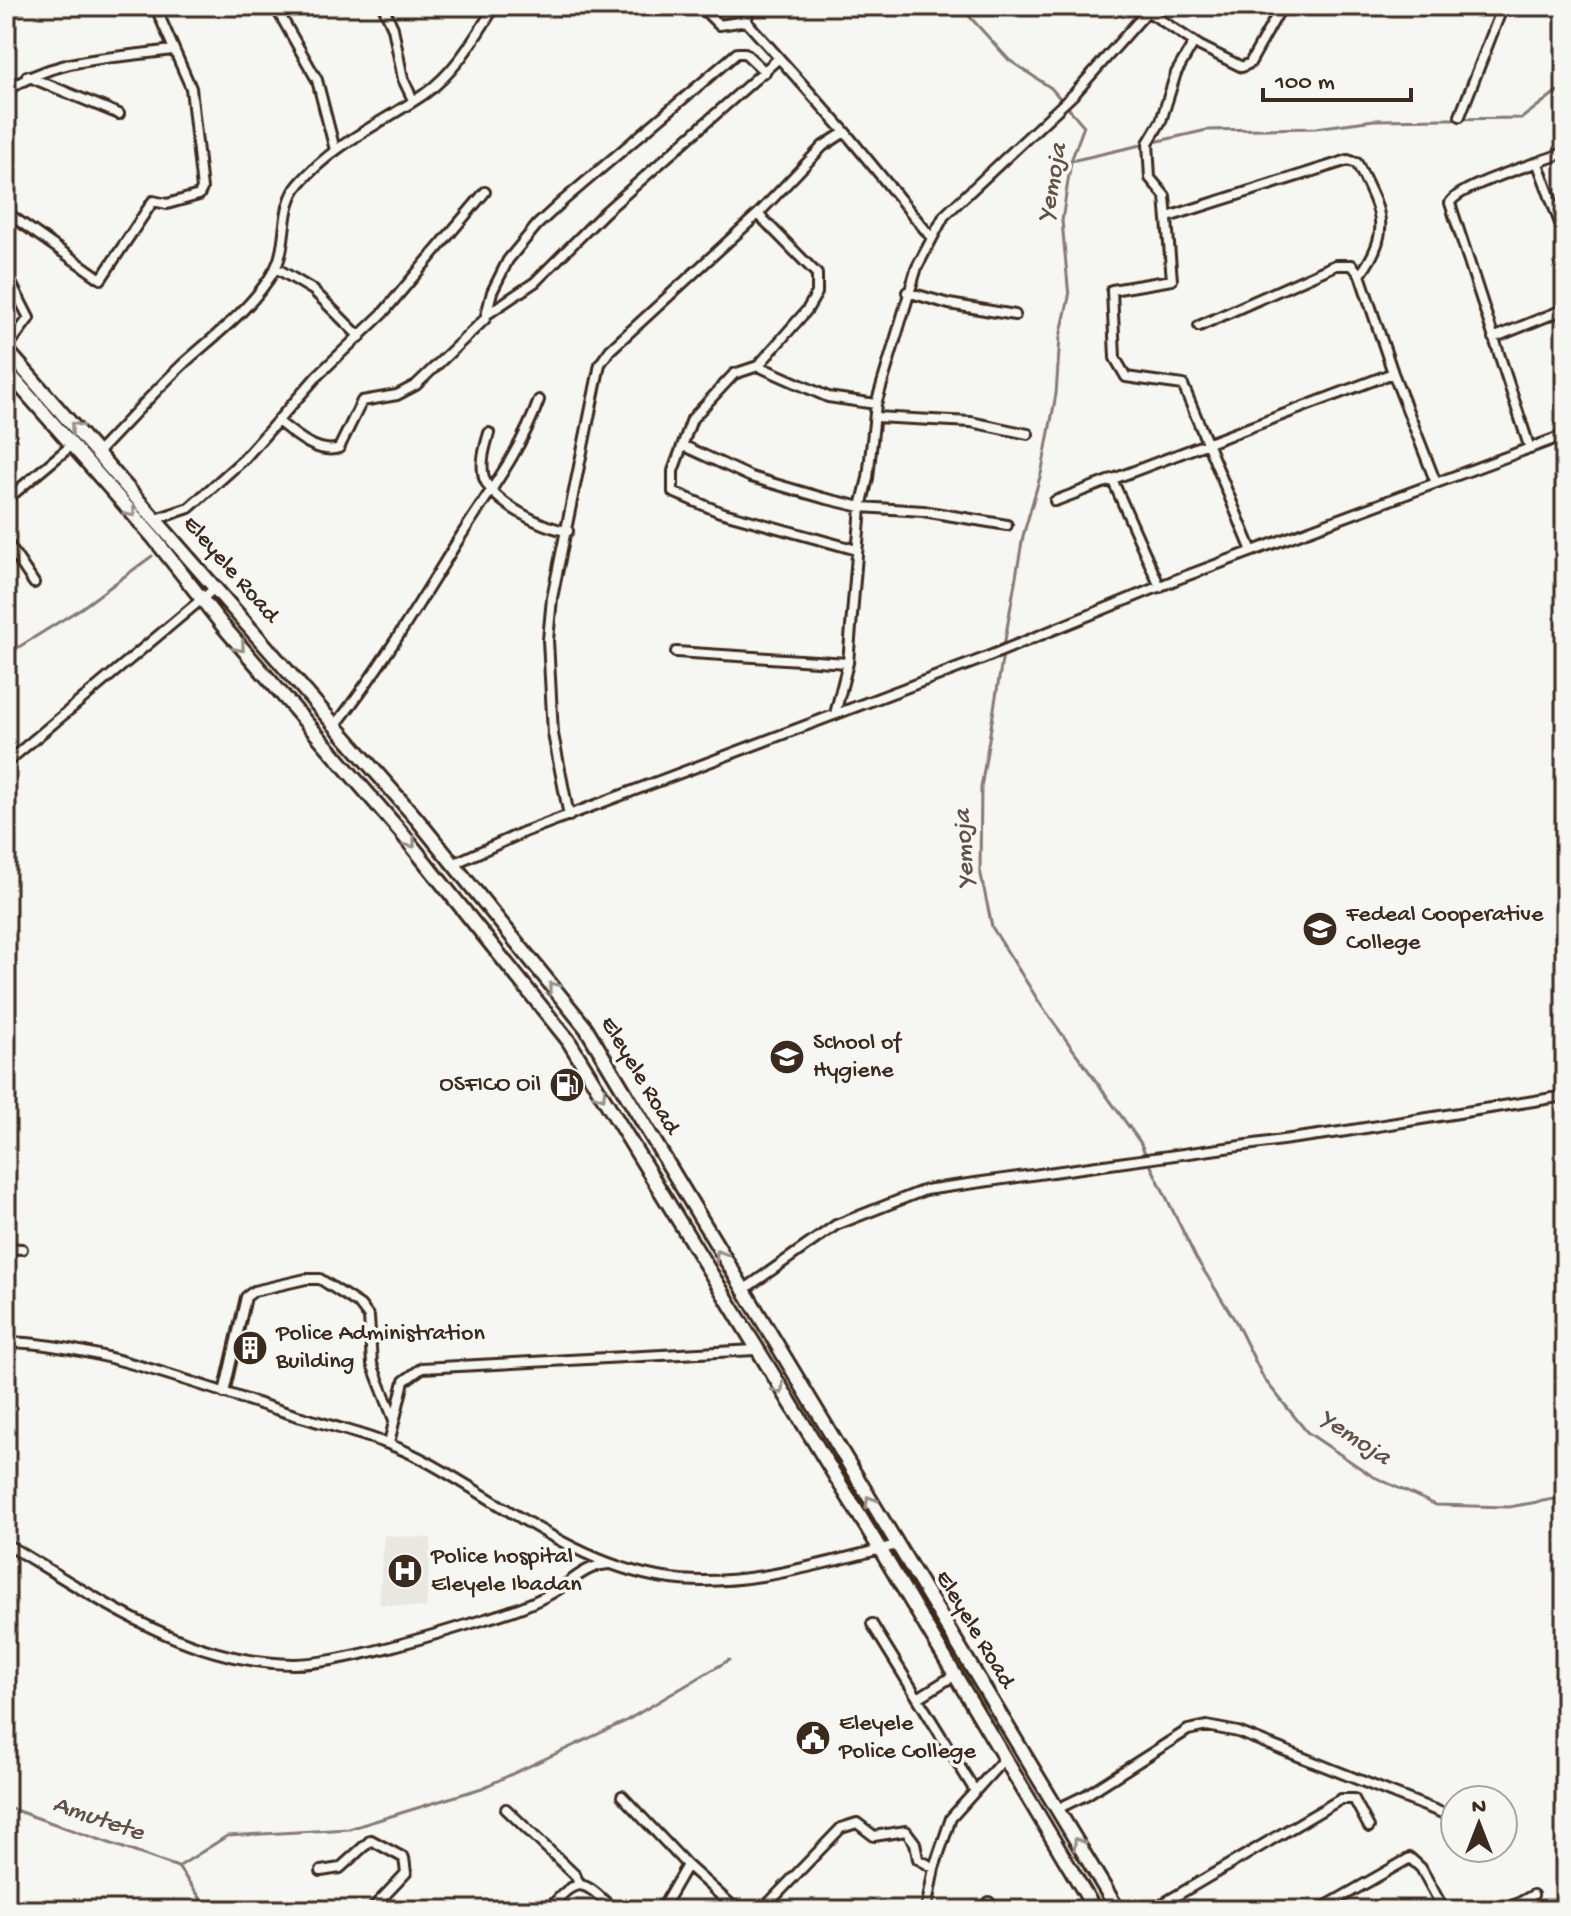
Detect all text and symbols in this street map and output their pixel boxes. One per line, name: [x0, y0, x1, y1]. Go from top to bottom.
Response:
scale bar: [1263, 52, 1411, 102]
text: 100 m: [1274, 69, 1335, 98]
water label: Yemoja: [1032, 140, 1076, 225]
one-way arrow: [70, 421, 85, 436]
one-way arrow: [122, 503, 136, 518]
street label: Eleyele Road: [176, 510, 286, 631]
one-way arrow: [231, 637, 245, 652]
water label: Yemoja: [948, 807, 984, 889]
one-way arrow: [401, 834, 415, 849]
place label: Fedeal Cooperative College: [1345, 901, 1544, 958]
school or university icon: Fedeal Cooperative College: [1301, 910, 1339, 948]
one-way arrow: [548, 982, 563, 997]
street label: Eleyele Road: [592, 1012, 687, 1142]
place label: School of Hygiene: [813, 1029, 903, 1086]
school or university icon: School of Hygiene: [768, 1038, 806, 1076]
fuel station icon: OSFICO Oil: [548, 1066, 586, 1104]
place label: OSFICO Oil: [439, 1071, 541, 1100]
one-way arrow: [592, 1086, 607, 1101]
one-way arrow: [714, 1249, 730, 1264]
place label: Police Administration Building: [275, 1320, 485, 1377]
building icon: Police Administration Building: [231, 1329, 269, 1367]
one-way arrow: [769, 1381, 784, 1395]
water label: Yemoja: [1312, 1404, 1397, 1475]
one-way arrow: [864, 1495, 879, 1510]
place label: Police hospital Eleyele Ibadan: [430, 1543, 582, 1600]
hospital icon: Police hospital Eleyele Ibadan: [386, 1552, 424, 1590]
street label: Eleyele Road: [927, 1566, 1022, 1696]
place label: Eleyele Police College: [838, 1710, 976, 1767]
public building icon: Eleyele Police College: [794, 1719, 832, 1757]
north arrow: [1439, 1784, 1519, 1864]
water label: Amutete: [48, 1790, 149, 1850]
text: N: [1472, 1795, 1486, 1821]
one-way arrow: [1072, 1837, 1087, 1852]

